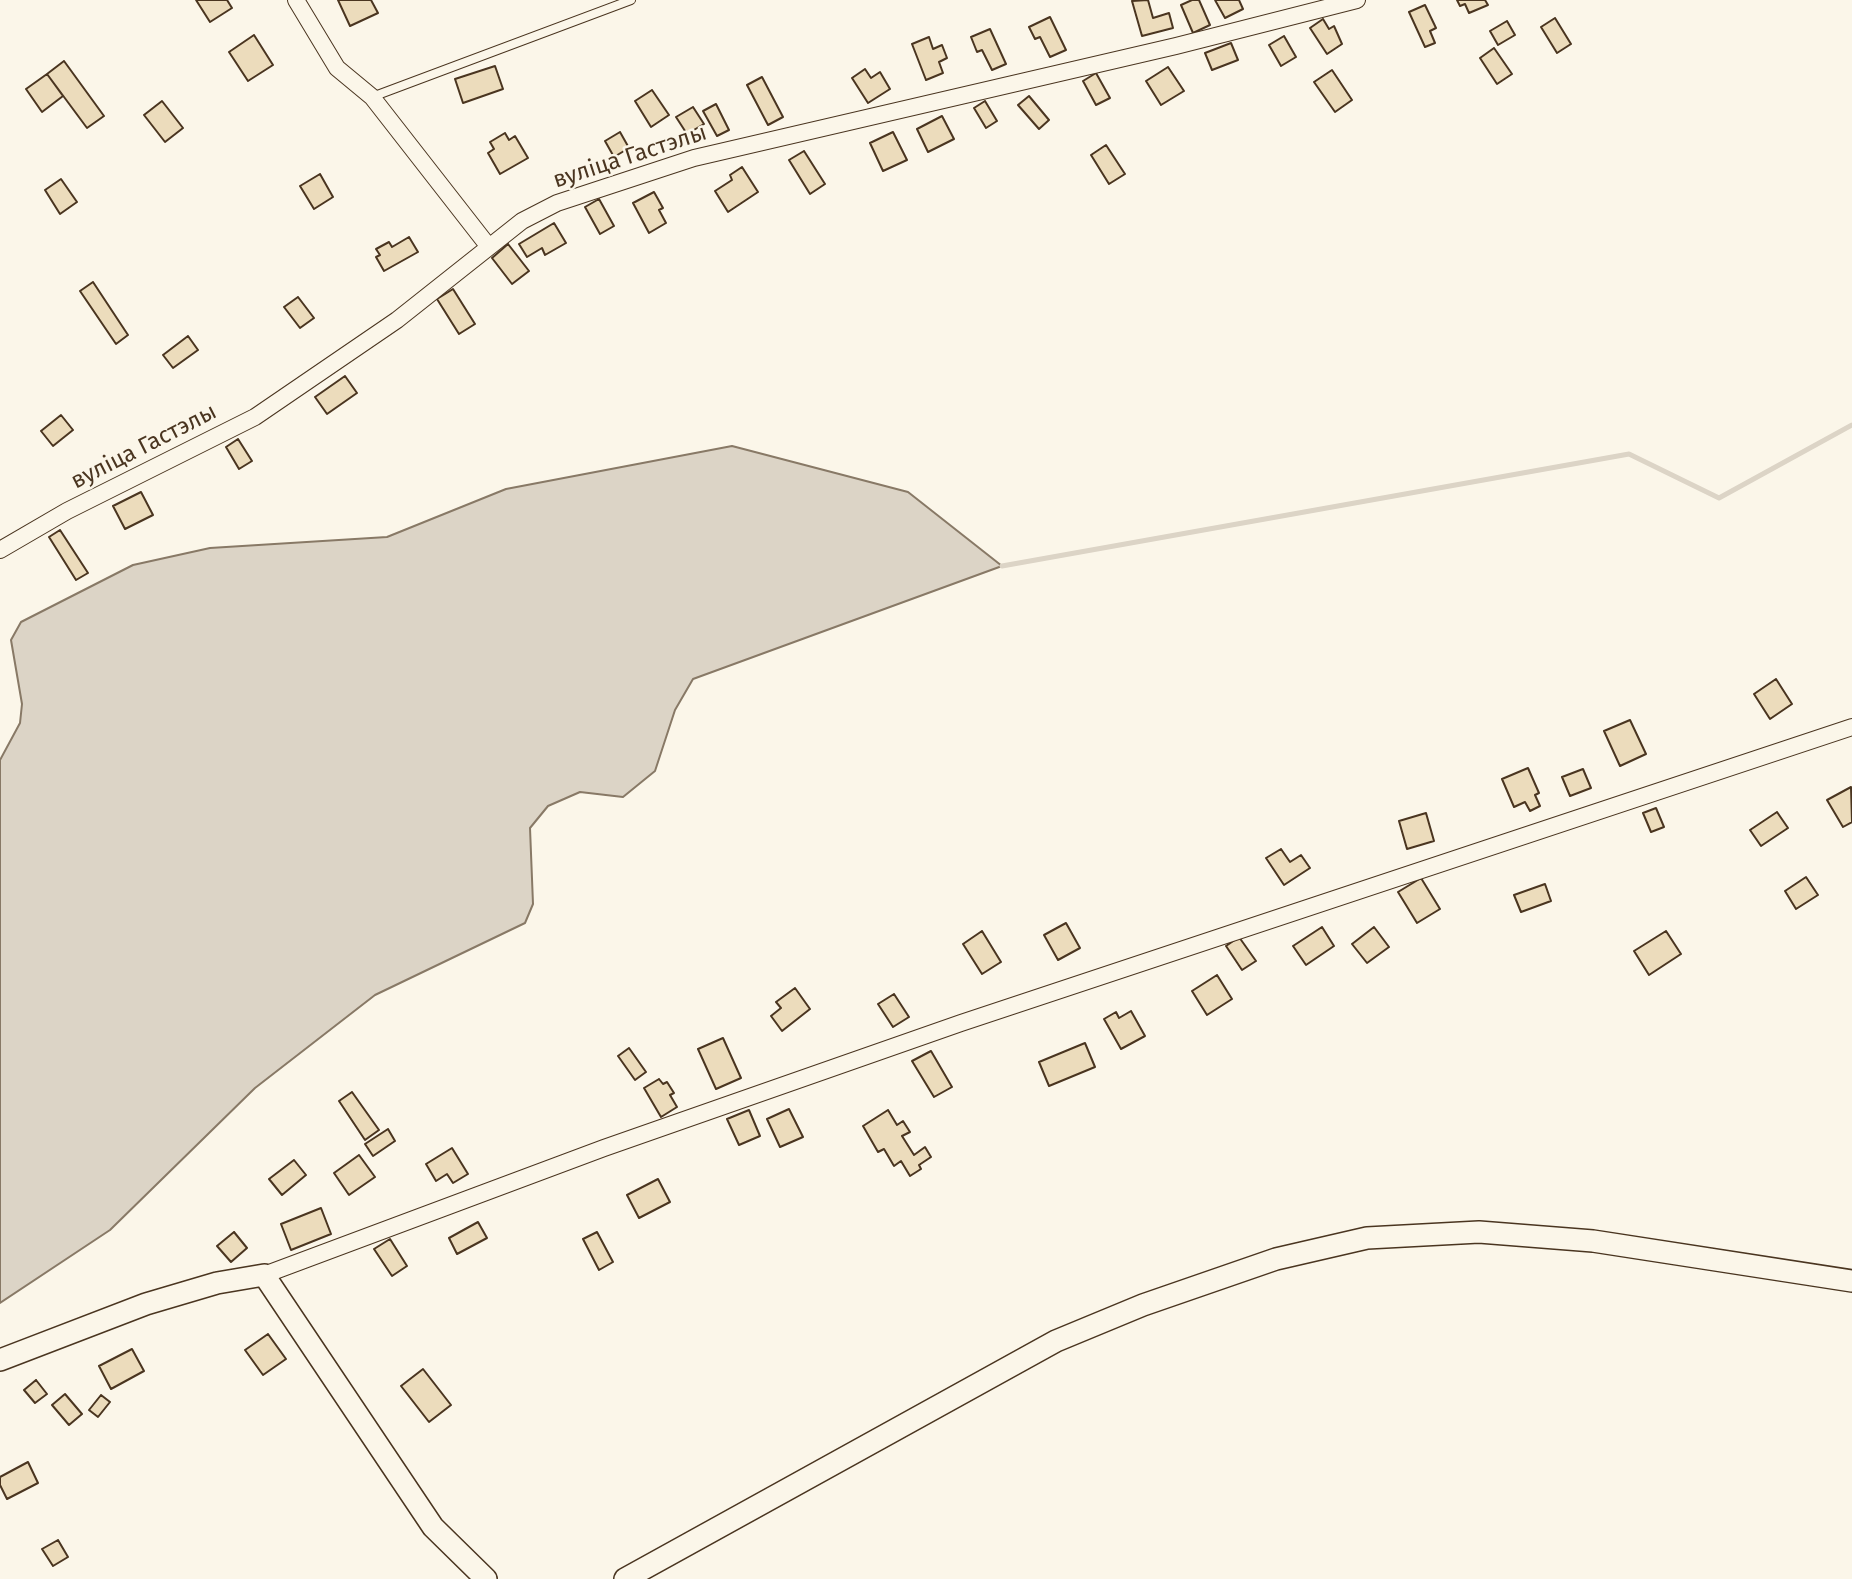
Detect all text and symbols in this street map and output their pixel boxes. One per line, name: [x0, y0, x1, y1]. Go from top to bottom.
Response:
street label: вуліца Гастэлы: [550, 119, 710, 195]
street label: вуліца Гастэлы: [67, 398, 221, 496]

